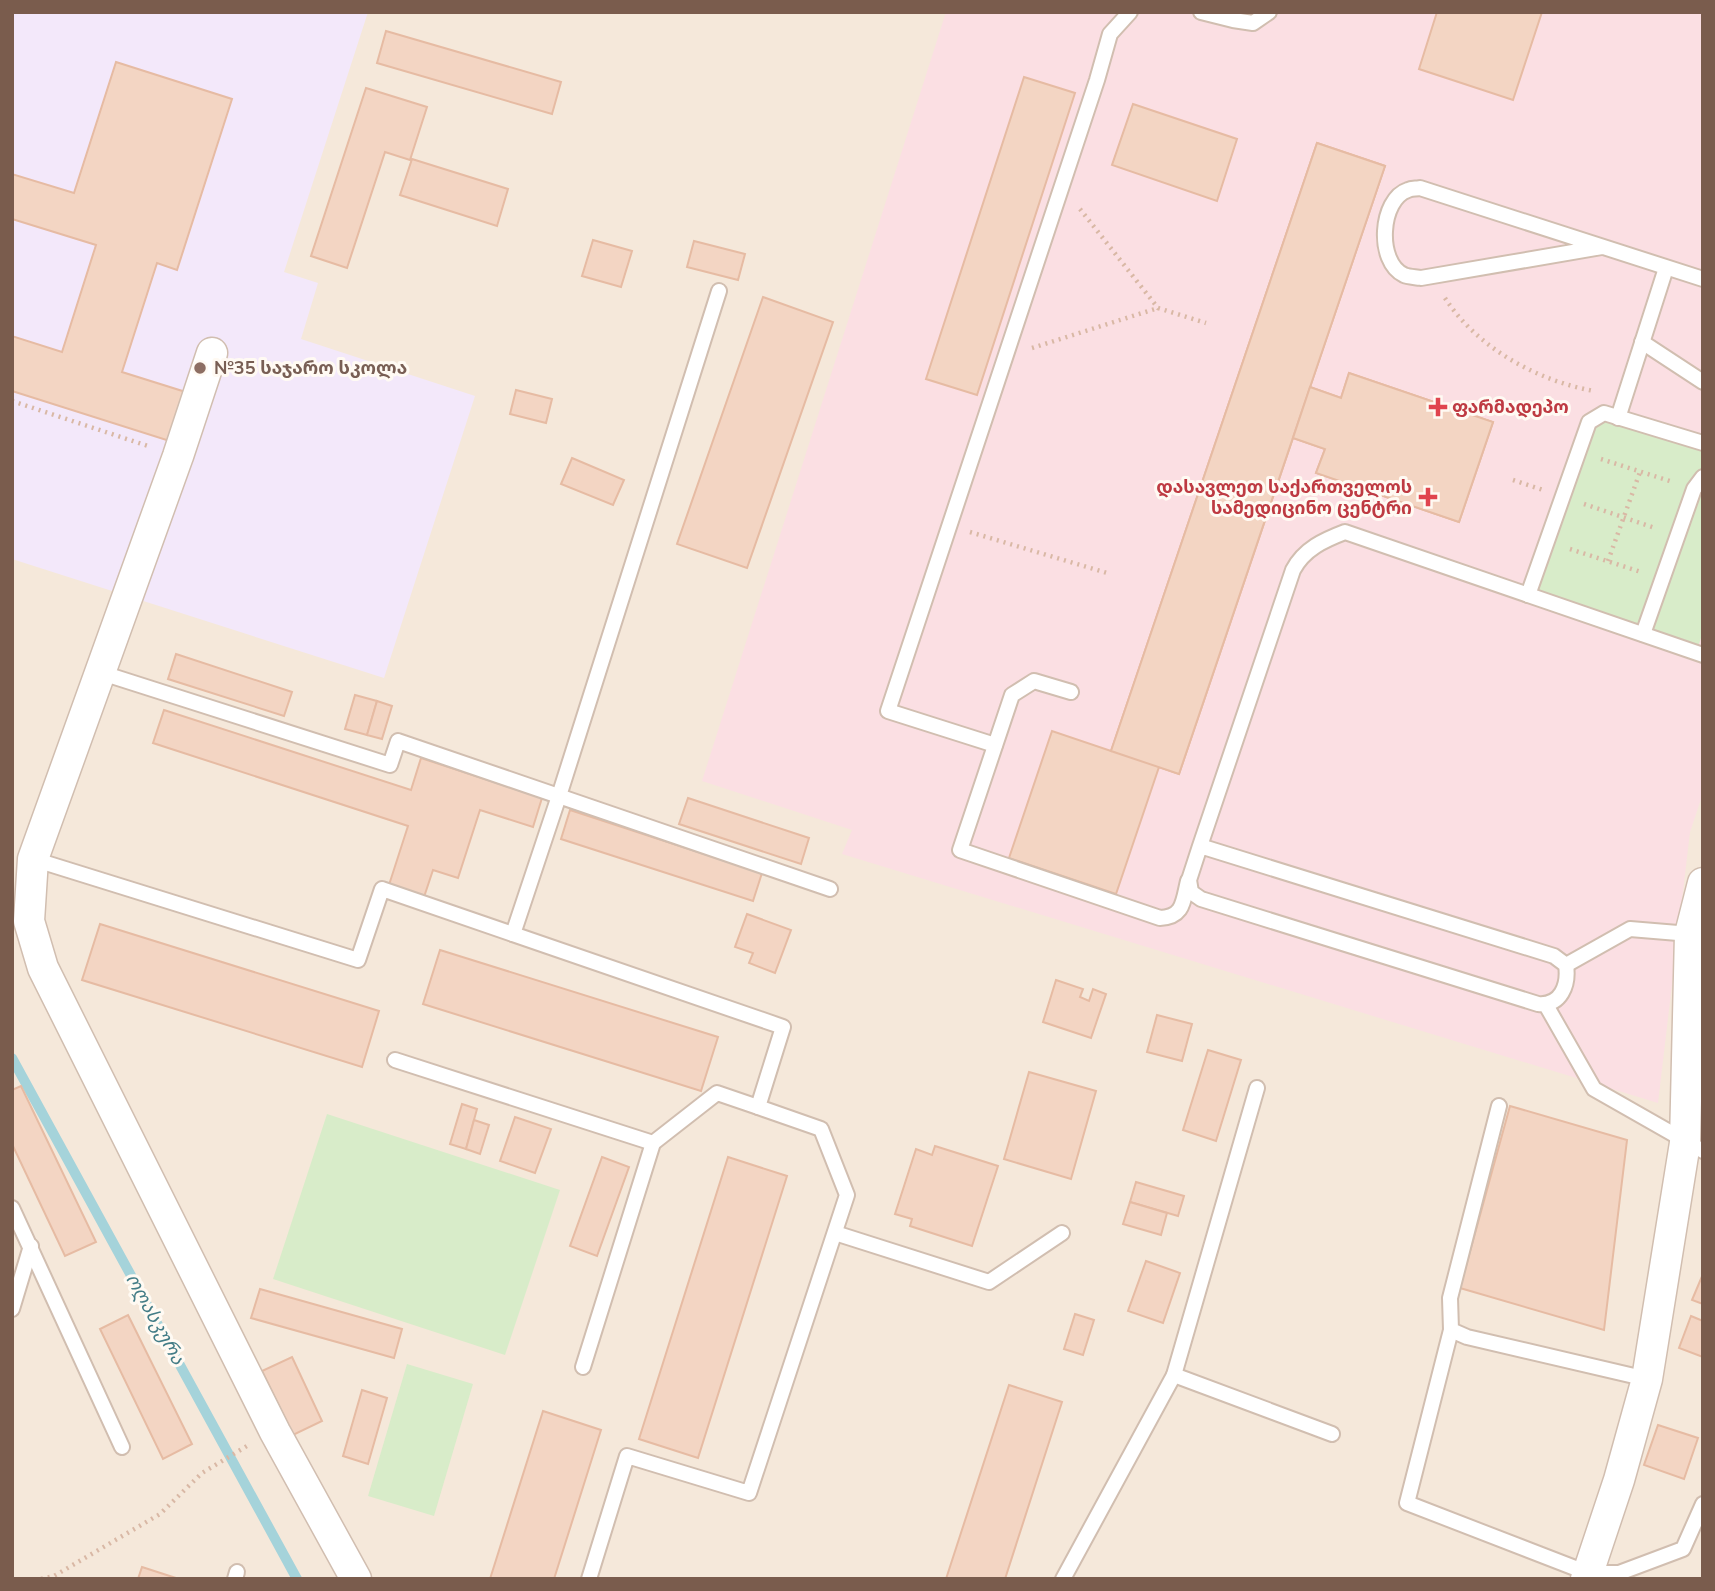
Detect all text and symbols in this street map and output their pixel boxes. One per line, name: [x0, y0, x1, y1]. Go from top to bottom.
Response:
place label: №35 საჯარო სკოლა: [214, 356, 407, 380]
marker: №35 საჯარო სკოლა: [192, 360, 208, 376]
place label: ფარმადეპო: [1452, 395, 1569, 419]
marker: ფარმადეპო: [1430, 399, 1446, 415]
place label: დასავლეთ საქართველოს სამედიცინო ცენტრი: [1156, 475, 1412, 520]
marker: დასავლეთ საქართველოს სამედიცინო ცენტრი: [1418, 487, 1438, 507]
water label: ოღასკურა: [119, 1269, 191, 1370]

